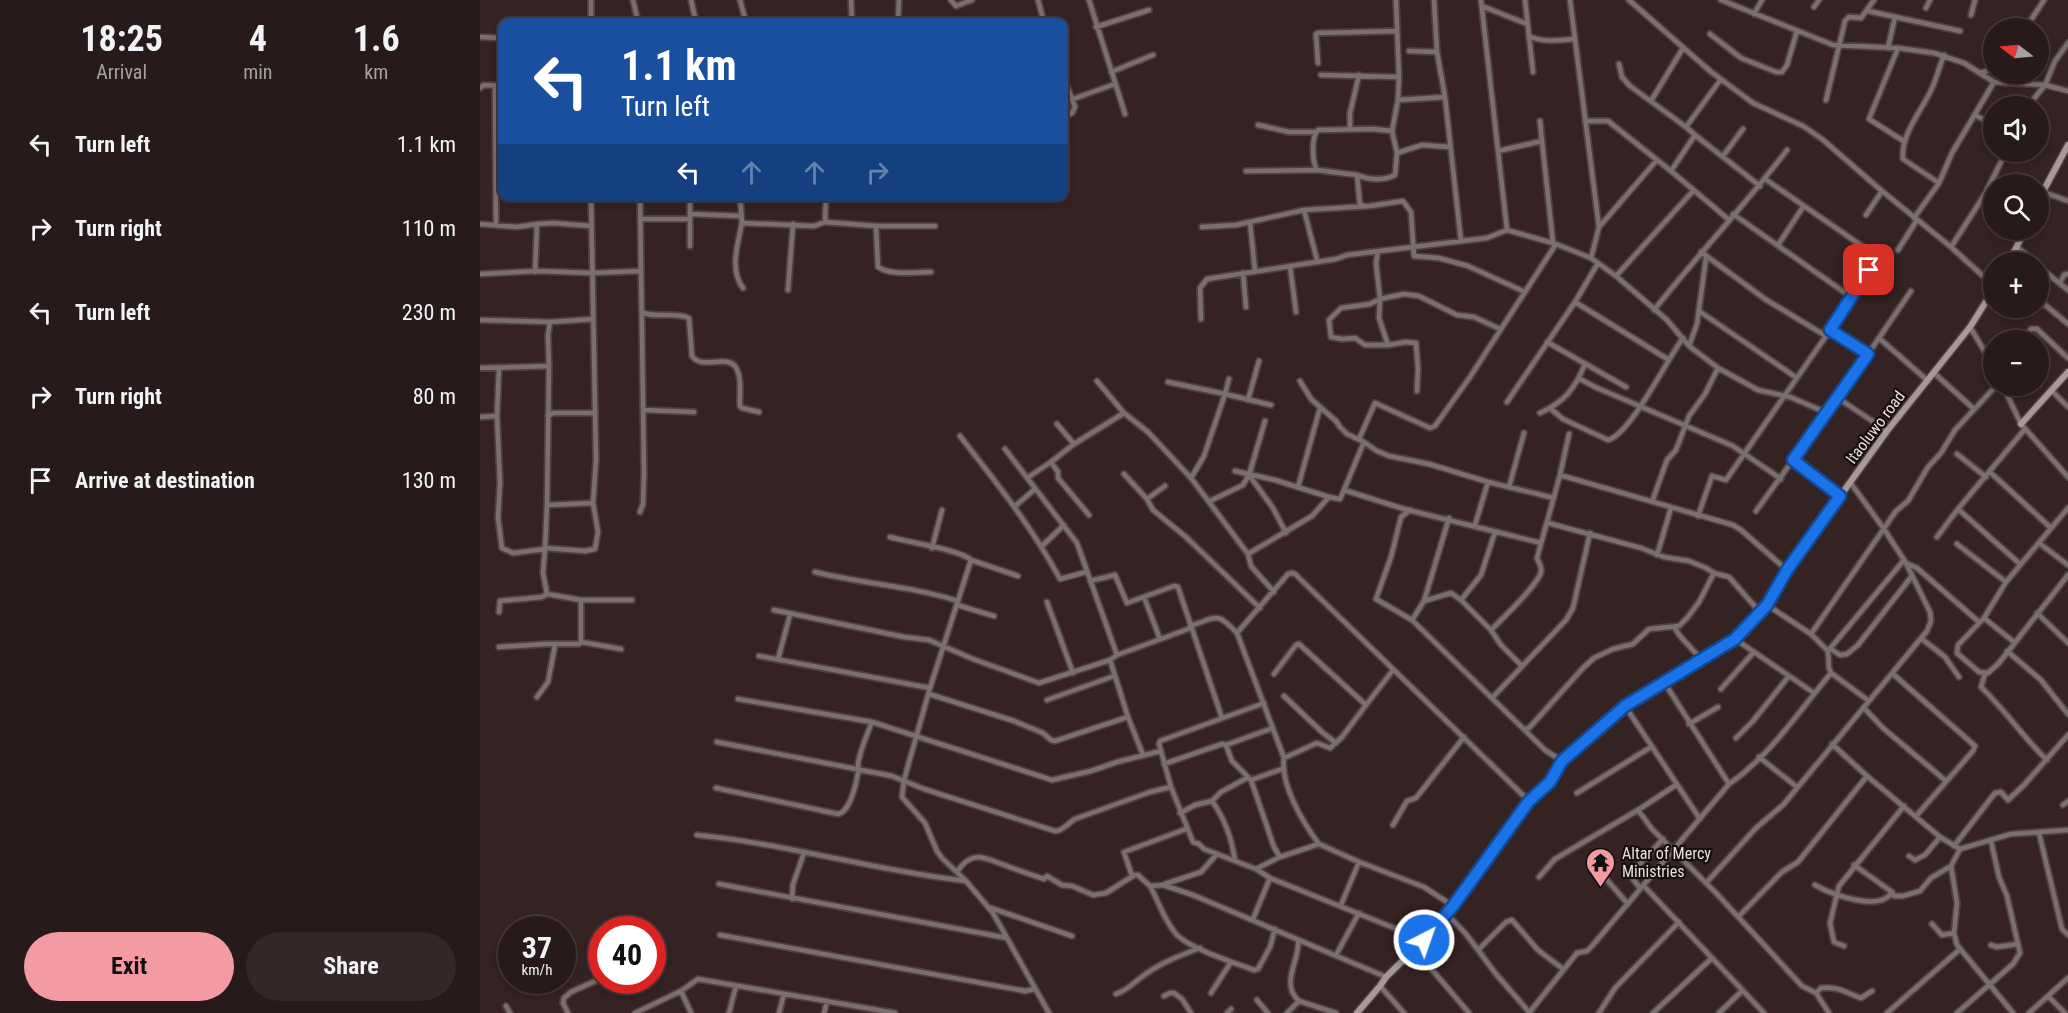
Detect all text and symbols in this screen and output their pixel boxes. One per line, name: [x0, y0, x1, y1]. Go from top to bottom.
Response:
text: 18:25: [80, 18, 163, 60]
text: 4: [249, 18, 267, 60]
text: 1.6: [353, 18, 400, 60]
north arrow: [1983, 18, 2049, 84]
map controls: [1983, 18, 2049, 396]
text: 1.1 km: [621, 41, 737, 90]
icon: left: [522, 42, 600, 120]
text: Arrival: [96, 60, 147, 84]
text: min: [243, 60, 273, 84]
text: km: [364, 60, 388, 84]
text: Turn left: [621, 91, 710, 123]
button: sound: [1983, 96, 2049, 162]
icon: left: [24, 128, 57, 161]
text: Turn left: [75, 132, 150, 157]
text: 1.1 km: [397, 132, 456, 157]
icon: left: [672, 156, 705, 189]
icon: ahead: [735, 156, 768, 189]
icon: ahead: [798, 156, 831, 189]
icon: right: [861, 156, 894, 189]
button: search: [1983, 174, 2049, 240]
icon: right: [24, 212, 57, 245]
text: Turn right: [75, 216, 162, 241]
text: 110 m: [402, 216, 456, 241]
pin: [1843, 244, 1894, 295]
button: +: [1983, 252, 2049, 318]
icon: arrive: [1852, 253, 1885, 286]
icon: left: [24, 296, 57, 329]
text: Turn left: [75, 300, 150, 325]
text: 230 m: [402, 300, 456, 325]
button: −: [1983, 330, 2049, 396]
icon: right: [24, 380, 57, 413]
text: Turn right: [75, 384, 162, 409]
text: 80 m: [413, 384, 456, 409]
street label: Itaoluwo road: [1842, 387, 1909, 467]
icon: arrive: [24, 464, 57, 497]
text: Arrive at destination: [75, 468, 255, 493]
text: 130 m: [402, 468, 456, 493]
place label: Altar of Mercy Ministries: [1622, 844, 1711, 881]
temple icon: Altar of Mercy Ministries: [1585, 846, 1617, 888]
position arrow: [1392, 908, 1456, 972]
speed limit sign: 40: [588, 916, 666, 994]
text: 37: [522, 930, 552, 965]
button: Exit: [24, 932, 234, 1001]
button: Share: [246, 932, 456, 1001]
text: km/h: [522, 961, 552, 979]

